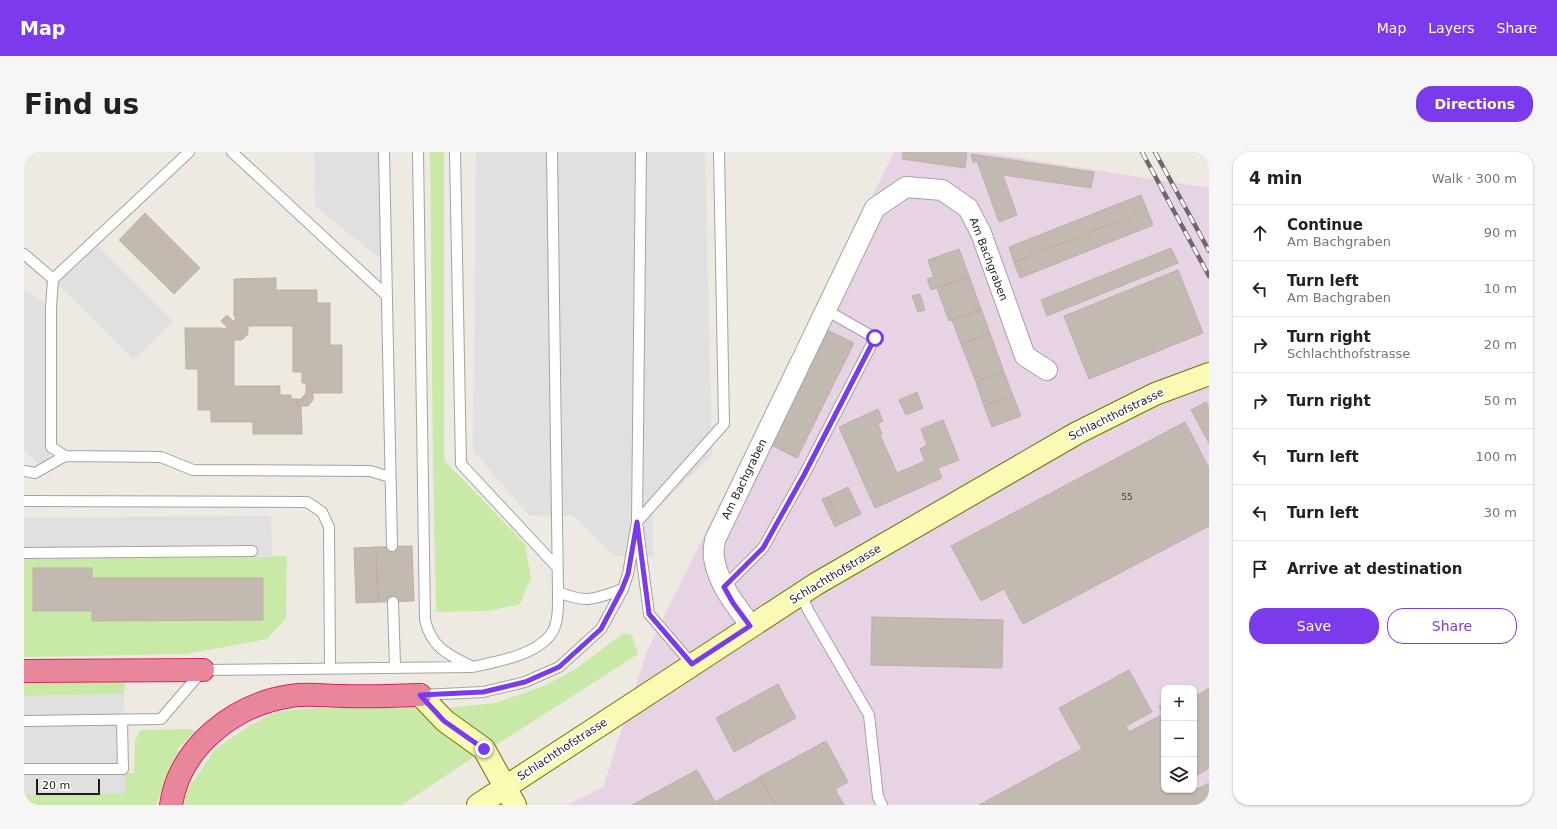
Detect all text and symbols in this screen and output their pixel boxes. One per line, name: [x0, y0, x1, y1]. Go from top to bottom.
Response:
text: Map: [20, 17, 65, 39]
text: Map: [1377, 20, 1406, 36]
text: Layers: [1428, 20, 1475, 36]
text: Share: [1497, 20, 1537, 36]
button: Directions: [1416, 86, 1533, 122]
text: Find us: [24, 88, 139, 121]
text: 4 min: [1249, 168, 1302, 188]
text: Walk · 300 m: [1432, 171, 1517, 186]
street label: Am Bachgraben: [967, 216, 1010, 303]
text: Continue: [1287, 216, 1363, 234]
icon: ahead: [1249, 222, 1271, 244]
text: 90 m: [1484, 225, 1517, 240]
text: Am Bachgraben: [1287, 234, 1391, 249]
text: Turn left: [1287, 272, 1359, 290]
icon: left: [1249, 278, 1271, 300]
text: 10 m: [1484, 281, 1517, 296]
text: Am Bachgraben: [1287, 290, 1391, 305]
text: Turn right: [1287, 328, 1371, 346]
route start: [866, 329, 884, 347]
icon: right: [1249, 334, 1271, 356]
text: 20 m: [1484, 337, 1517, 352]
text: Schlachthofstrasse: [1287, 346, 1410, 361]
street label: Schlachthofstrasse: [1067, 386, 1166, 443]
icon: right: [1249, 390, 1271, 412]
text: Turn right: [1287, 392, 1371, 410]
text: 50 m: [1484, 393, 1517, 408]
street label: Am Bachgraben: [719, 437, 770, 522]
icon: left: [1249, 446, 1271, 468]
text: Turn left: [1287, 448, 1359, 466]
text: 100 m: [1475, 449, 1517, 464]
house number: 55: [1121, 492, 1133, 502]
icon: left: [1249, 502, 1271, 524]
text: Turn left: [1287, 504, 1359, 522]
text: 30 m: [1484, 505, 1517, 520]
street label: Schlachthofstrasse: [787, 542, 883, 607]
icon: arrive: [1249, 558, 1271, 580]
text: Arrive at destination: [1287, 560, 1462, 578]
button: Save: [1249, 608, 1379, 644]
button: Share: [1387, 608, 1517, 644]
map controls: [1161, 685, 1197, 793]
button: +: [1161, 685, 1197, 721]
street label: Schlachthofstrasse: [515, 715, 610, 783]
button: −: [1161, 721, 1197, 757]
route end: [475, 740, 493, 758]
button: layers: [1161, 757, 1197, 793]
scale bar: [36, 777, 100, 796]
text: 20 m: [42, 779, 70, 792]

